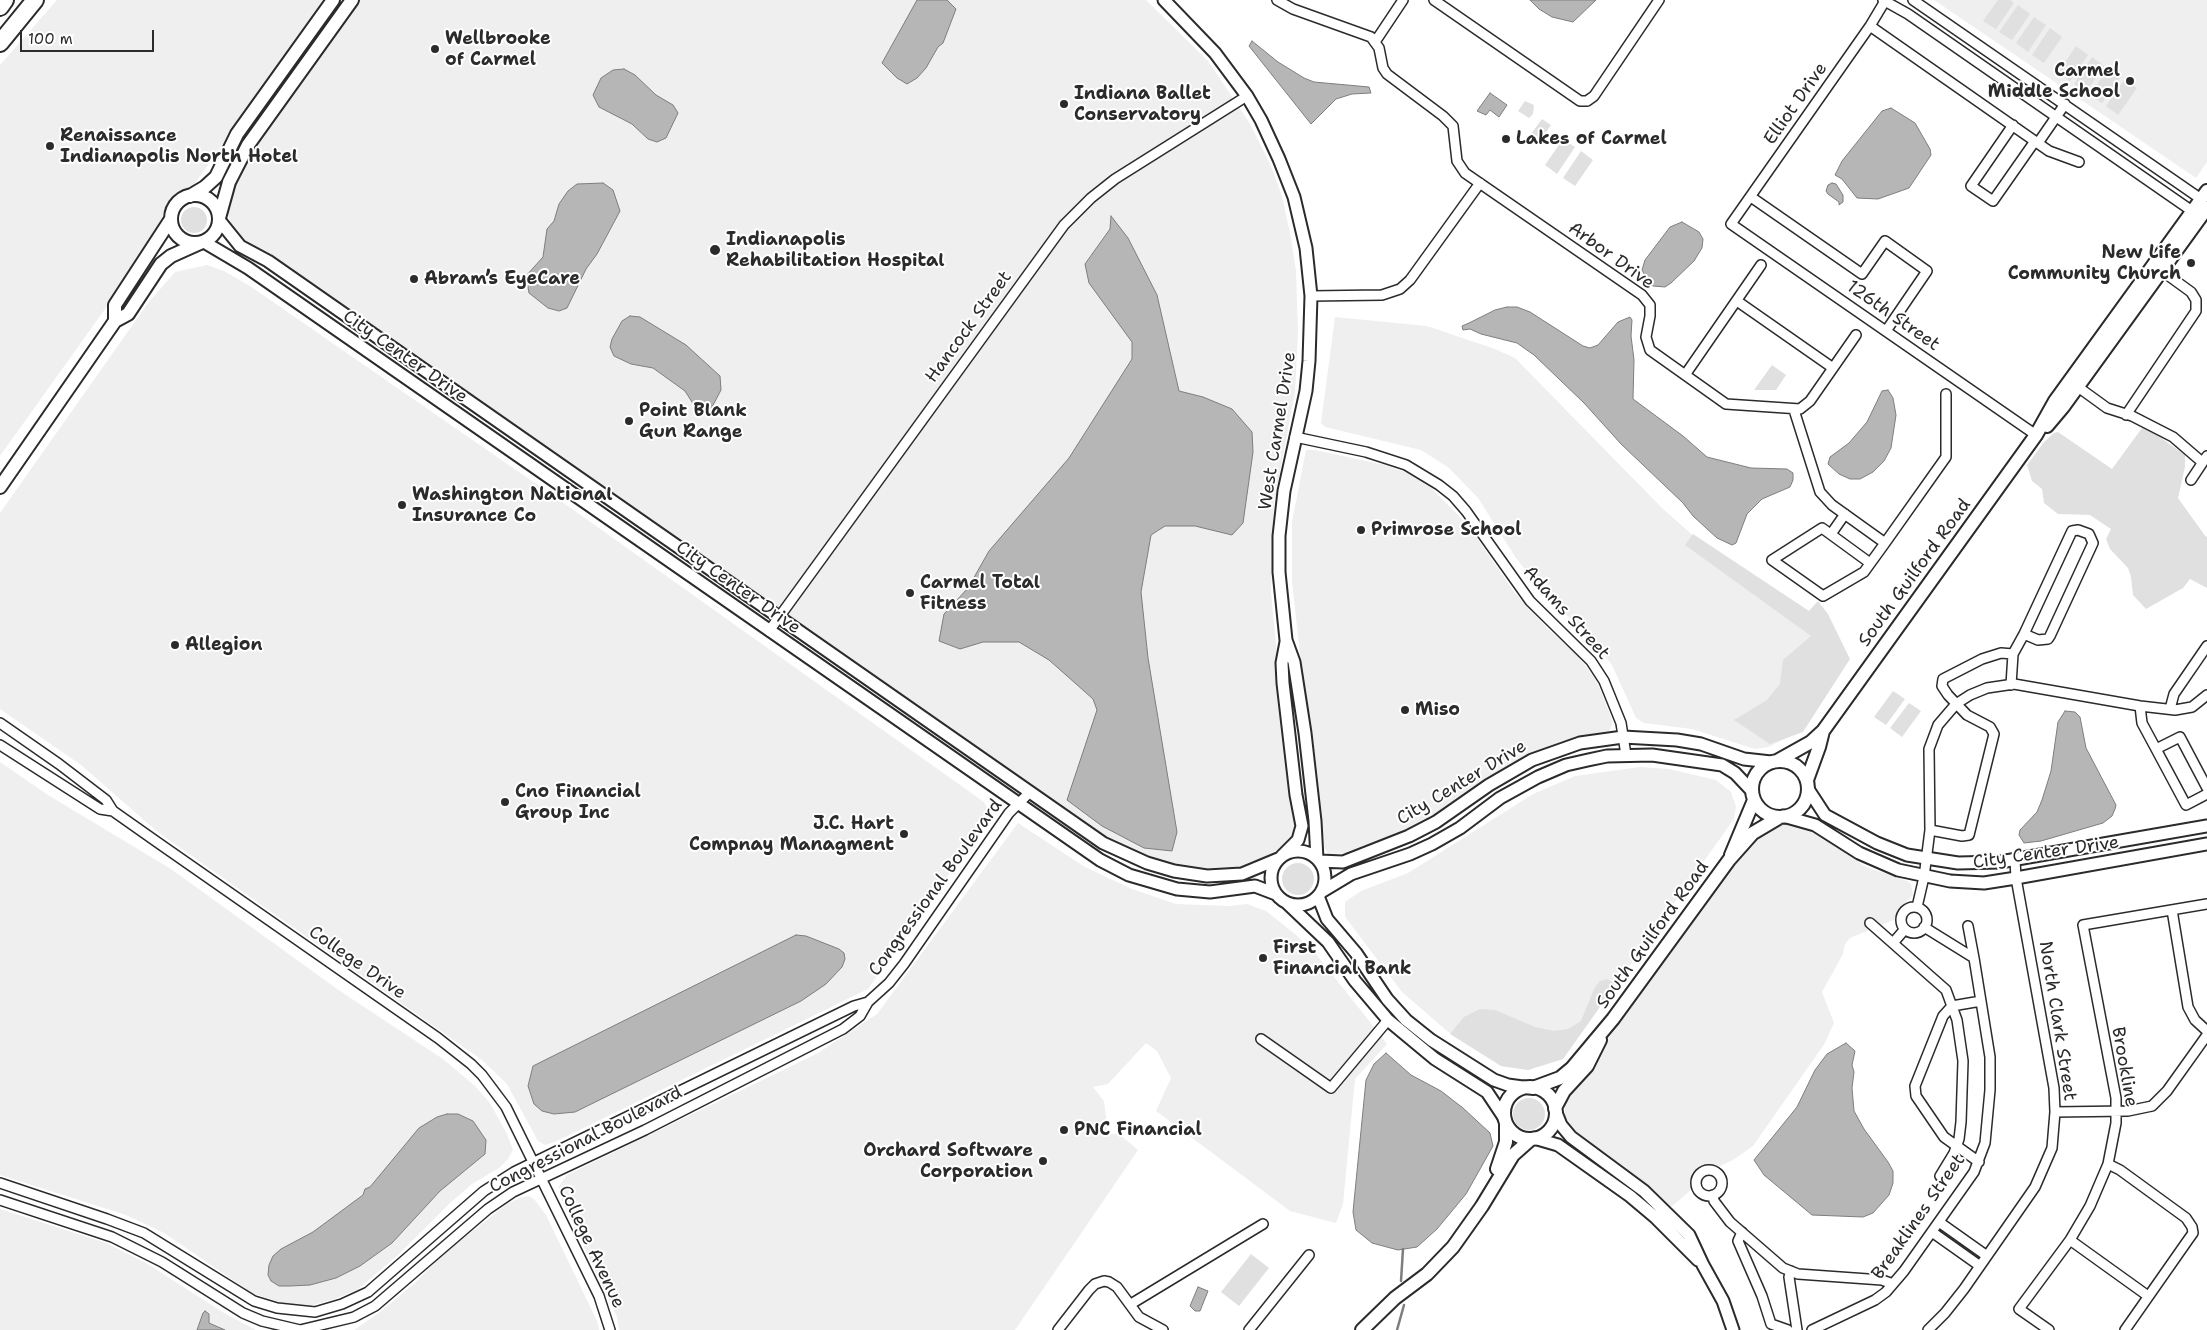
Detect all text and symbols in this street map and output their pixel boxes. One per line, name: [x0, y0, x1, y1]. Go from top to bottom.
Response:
scale bar: [22, 20, 156, 52]
place label: Wellbrooke of Carmel: [445, 28, 551, 70]
text: 100 m: [28, 29, 73, 49]
marker: Wellbrooke of Carmel: [429, 43, 441, 55]
street label: Elliot Drive: [1760, 59, 1832, 149]
place label: Carmel Middle School: [1988, 60, 2120, 102]
marker: Carmel Middle School: [2124, 75, 2136, 87]
place label: Indiana Ballet Conservatory: [1074, 83, 1211, 126]
marker: Indiana Ballet Conservatory: [1058, 98, 1070, 110]
place label: Renaissance Indianapolis North Hotel: [60, 125, 298, 168]
place label: Lakes of Carmel: [1516, 128, 1667, 150]
marker: Lakes of Carmel: [1500, 133, 1512, 145]
marker: Renaissance Indianapolis North Hotel: [44, 140, 56, 152]
street label: Arbor Drive: [1564, 218, 1658, 294]
place label: Indianapolis Rehabilitation Hospital: [726, 229, 944, 272]
place label: New Life Community Church: [2008, 242, 2181, 284]
marker: Indianapolis Rehabilitation Hospital: [708, 243, 722, 257]
marker: New Life Community Church: [2185, 257, 2197, 269]
street label: Hancock Street: [921, 267, 1017, 387]
place label: Abram’s EyeCare: [424, 268, 580, 290]
marker: Abram’s EyeCare: [408, 273, 420, 285]
street label: 126th Street: [1842, 276, 1944, 356]
street label: City Center Drive: [338, 306, 472, 408]
street label: West Carmel Drive: [1255, 350, 1301, 512]
place label: Point Blank Gun Range: [639, 400, 747, 442]
marker: Point Blank Gun Range: [623, 415, 635, 427]
place label: Washington National Insurance Co: [412, 484, 612, 526]
street label: South Guilford Road: [1854, 495, 1976, 651]
marker: Washington National Insurance Co: [396, 499, 408, 511]
place label: Primrose School: [1371, 519, 1522, 541]
marker: Primrose School: [1355, 524, 1367, 536]
street label: City Center Drive: [671, 537, 805, 639]
street label: Adams Street: [1518, 562, 1614, 664]
place label: Carmel Total Fitness: [920, 572, 1040, 614]
marker: Carmel Total Fitness: [904, 587, 916, 599]
place label: Allegion: [185, 634, 262, 656]
marker: Allegion: [169, 639, 181, 651]
place label: Miso: [1415, 699, 1460, 721]
marker: Miso: [1399, 704, 1411, 716]
street label: City Center Drive: [1393, 736, 1531, 830]
place label: Cno Financial Group Inc: [515, 781, 641, 824]
street label: Congressional Boulevard: [865, 795, 1007, 981]
marker: Cno Financial Group Inc: [499, 796, 511, 808]
place label: J.C. Hart Compnay Managment: [689, 813, 894, 856]
marker: J.C. Hart Compnay Managment: [898, 828, 910, 840]
street label: City Center Drive: [1972, 832, 2120, 874]
street label: South Guilford Road: [1592, 857, 1714, 1013]
street label: College Drive: [304, 922, 410, 1004]
place label: First Financial Bank: [1273, 937, 1411, 980]
street label: North Clark Street: [2034, 939, 2080, 1103]
marker: First Financial Bank: [1257, 952, 1269, 964]
street label: Brookline: [2106, 1025, 2142, 1109]
street label: Congressional Boulevard: [486, 1082, 686, 1198]
place label: PNC Financial: [1074, 1119, 1202, 1141]
marker: PNC Financial: [1058, 1124, 1070, 1136]
place label: Orchard Software Corporation: [863, 1140, 1033, 1182]
street label: Breaklines Street: [1868, 1150, 1970, 1284]
marker: Orchard Software Corporation: [1037, 1155, 1049, 1167]
street label: College Avenue: [553, 1182, 629, 1312]

